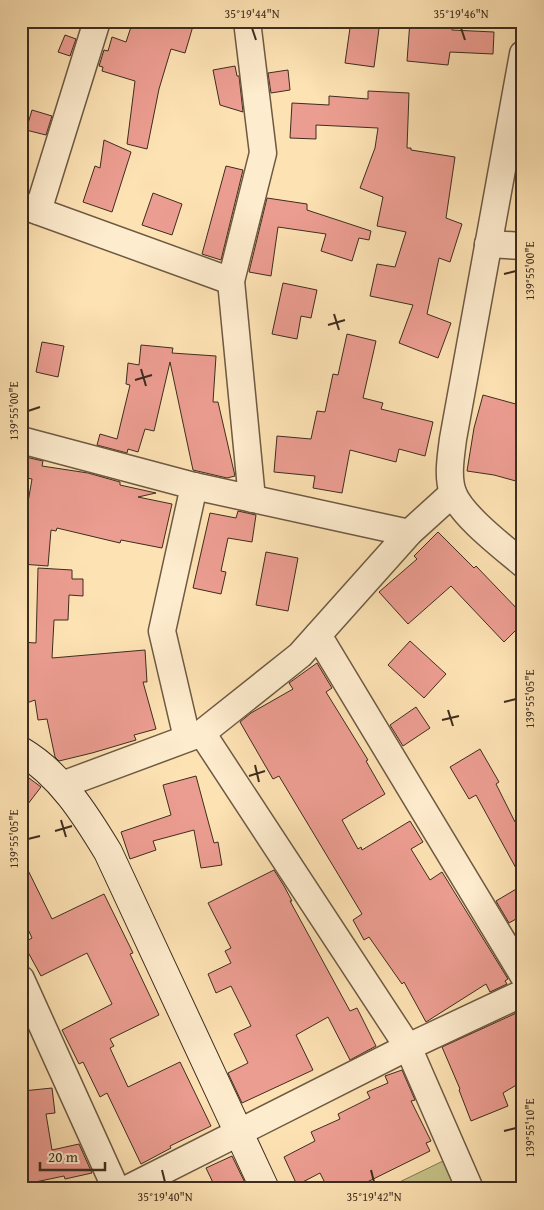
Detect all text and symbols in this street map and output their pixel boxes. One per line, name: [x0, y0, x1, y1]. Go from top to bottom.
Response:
text: 35°19'44"N: [224, 5, 280, 22]
text: 35°19'46"N: [433, 5, 489, 22]
text: 139°55'00"E: [521, 241, 538, 301]
text: 139°55'00"E: [5, 381, 22, 441]
text: 139°55'05"E: [521, 669, 538, 729]
text: 139°55'05"E: [5, 809, 22, 869]
text: 139°55'10"E: [521, 1098, 538, 1158]
scale bar: [40, 1140, 105, 1172]
text: 20 m: [48, 1146, 79, 1167]
text: 35°19'40"N: [137, 1188, 193, 1205]
text: 35°19'42"N: [346, 1188, 402, 1205]

